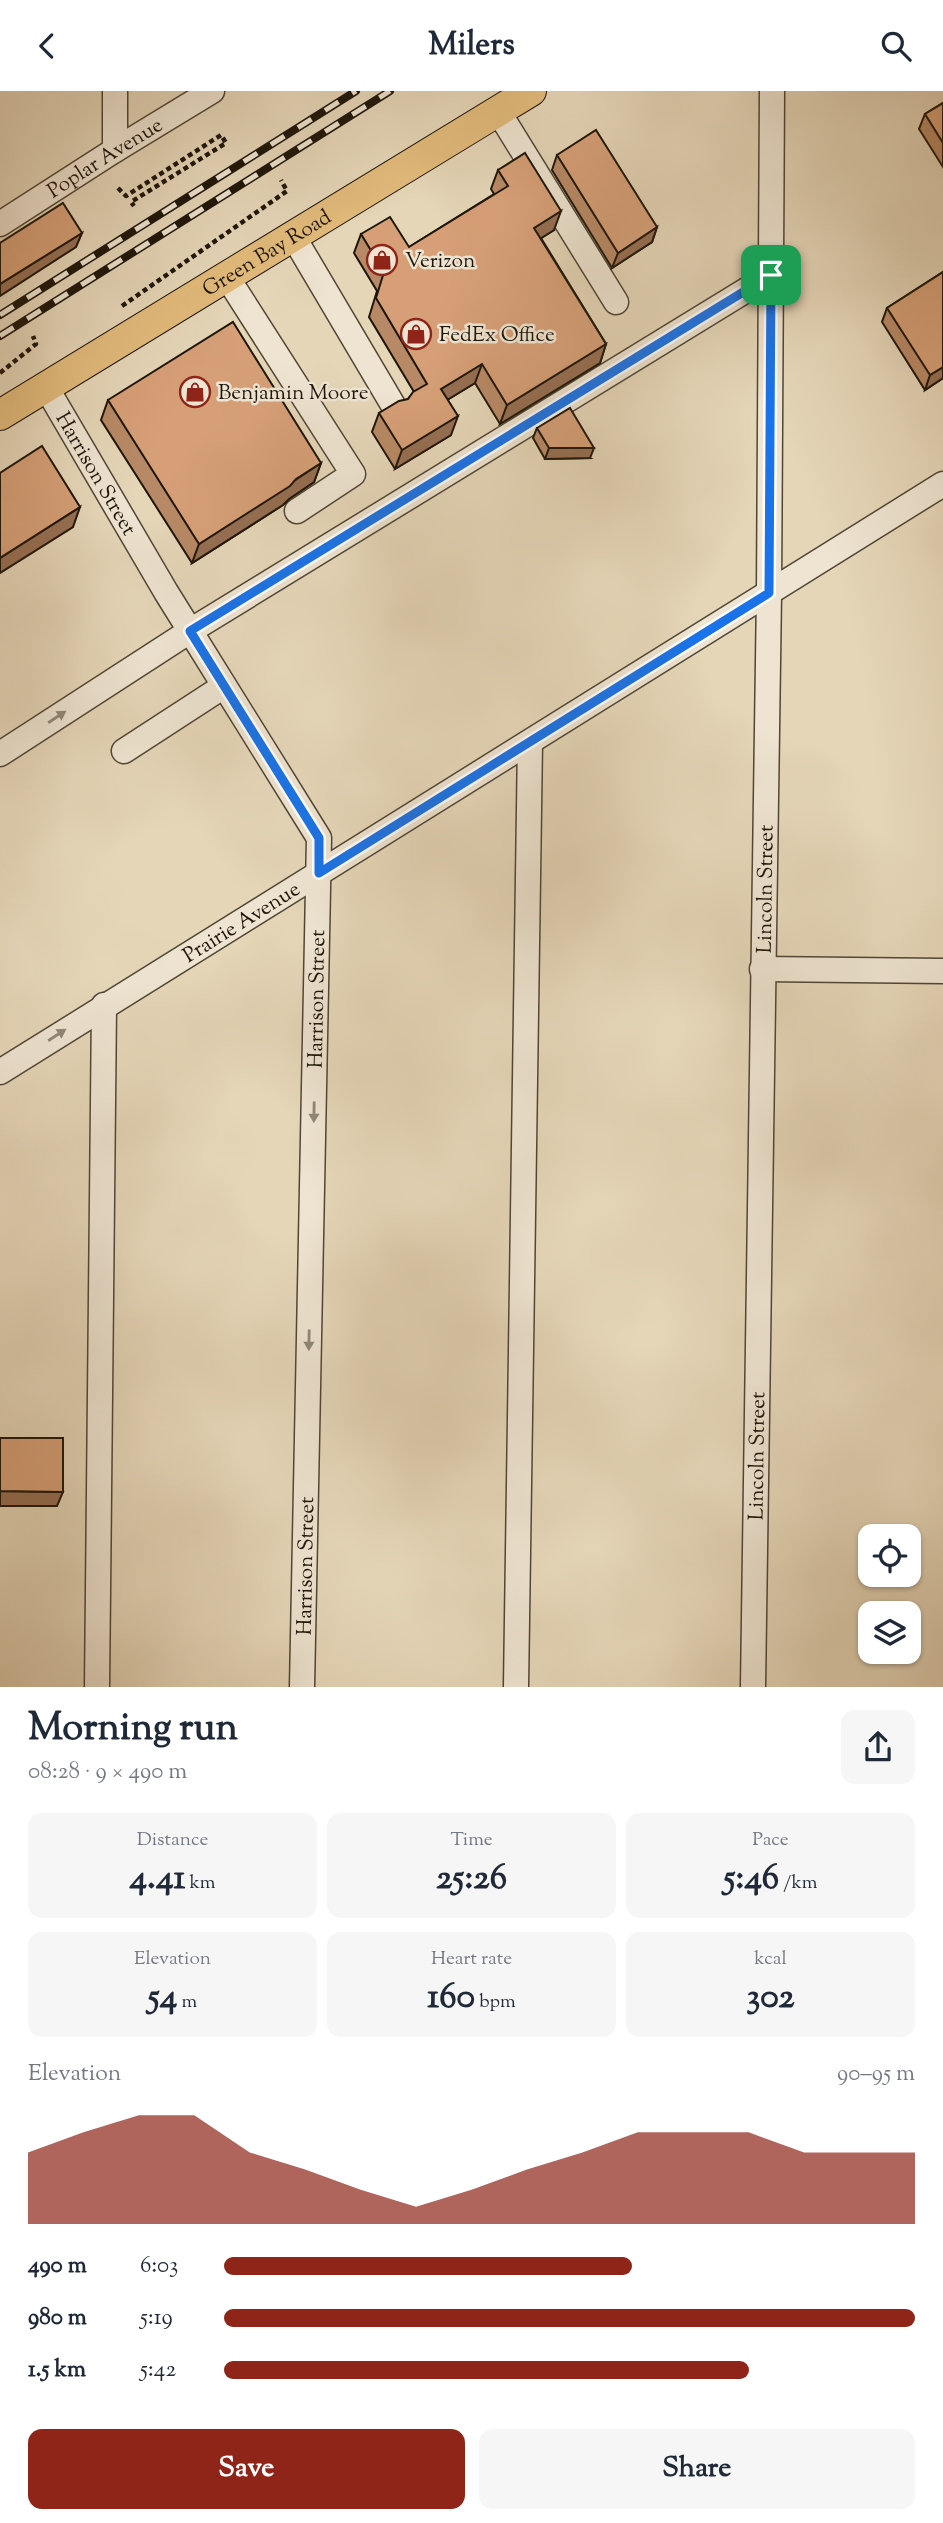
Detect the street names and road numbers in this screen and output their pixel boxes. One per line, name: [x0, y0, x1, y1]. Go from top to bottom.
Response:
street label: Poplar Avenue: [42, 111, 169, 207]
street label: Green Bay Road: [197, 203, 338, 305]
street label: Harrison Street: [47, 407, 143, 542]
street label: Lincoln Street: [751, 825, 783, 954]
street label: Prairie Avenue: [178, 875, 306, 971]
street label: Harrison Street: [302, 930, 334, 1069]
street label: Lincoln Street: [742, 1391, 774, 1521]
street label: Harrison Street: [291, 1497, 323, 1636]

